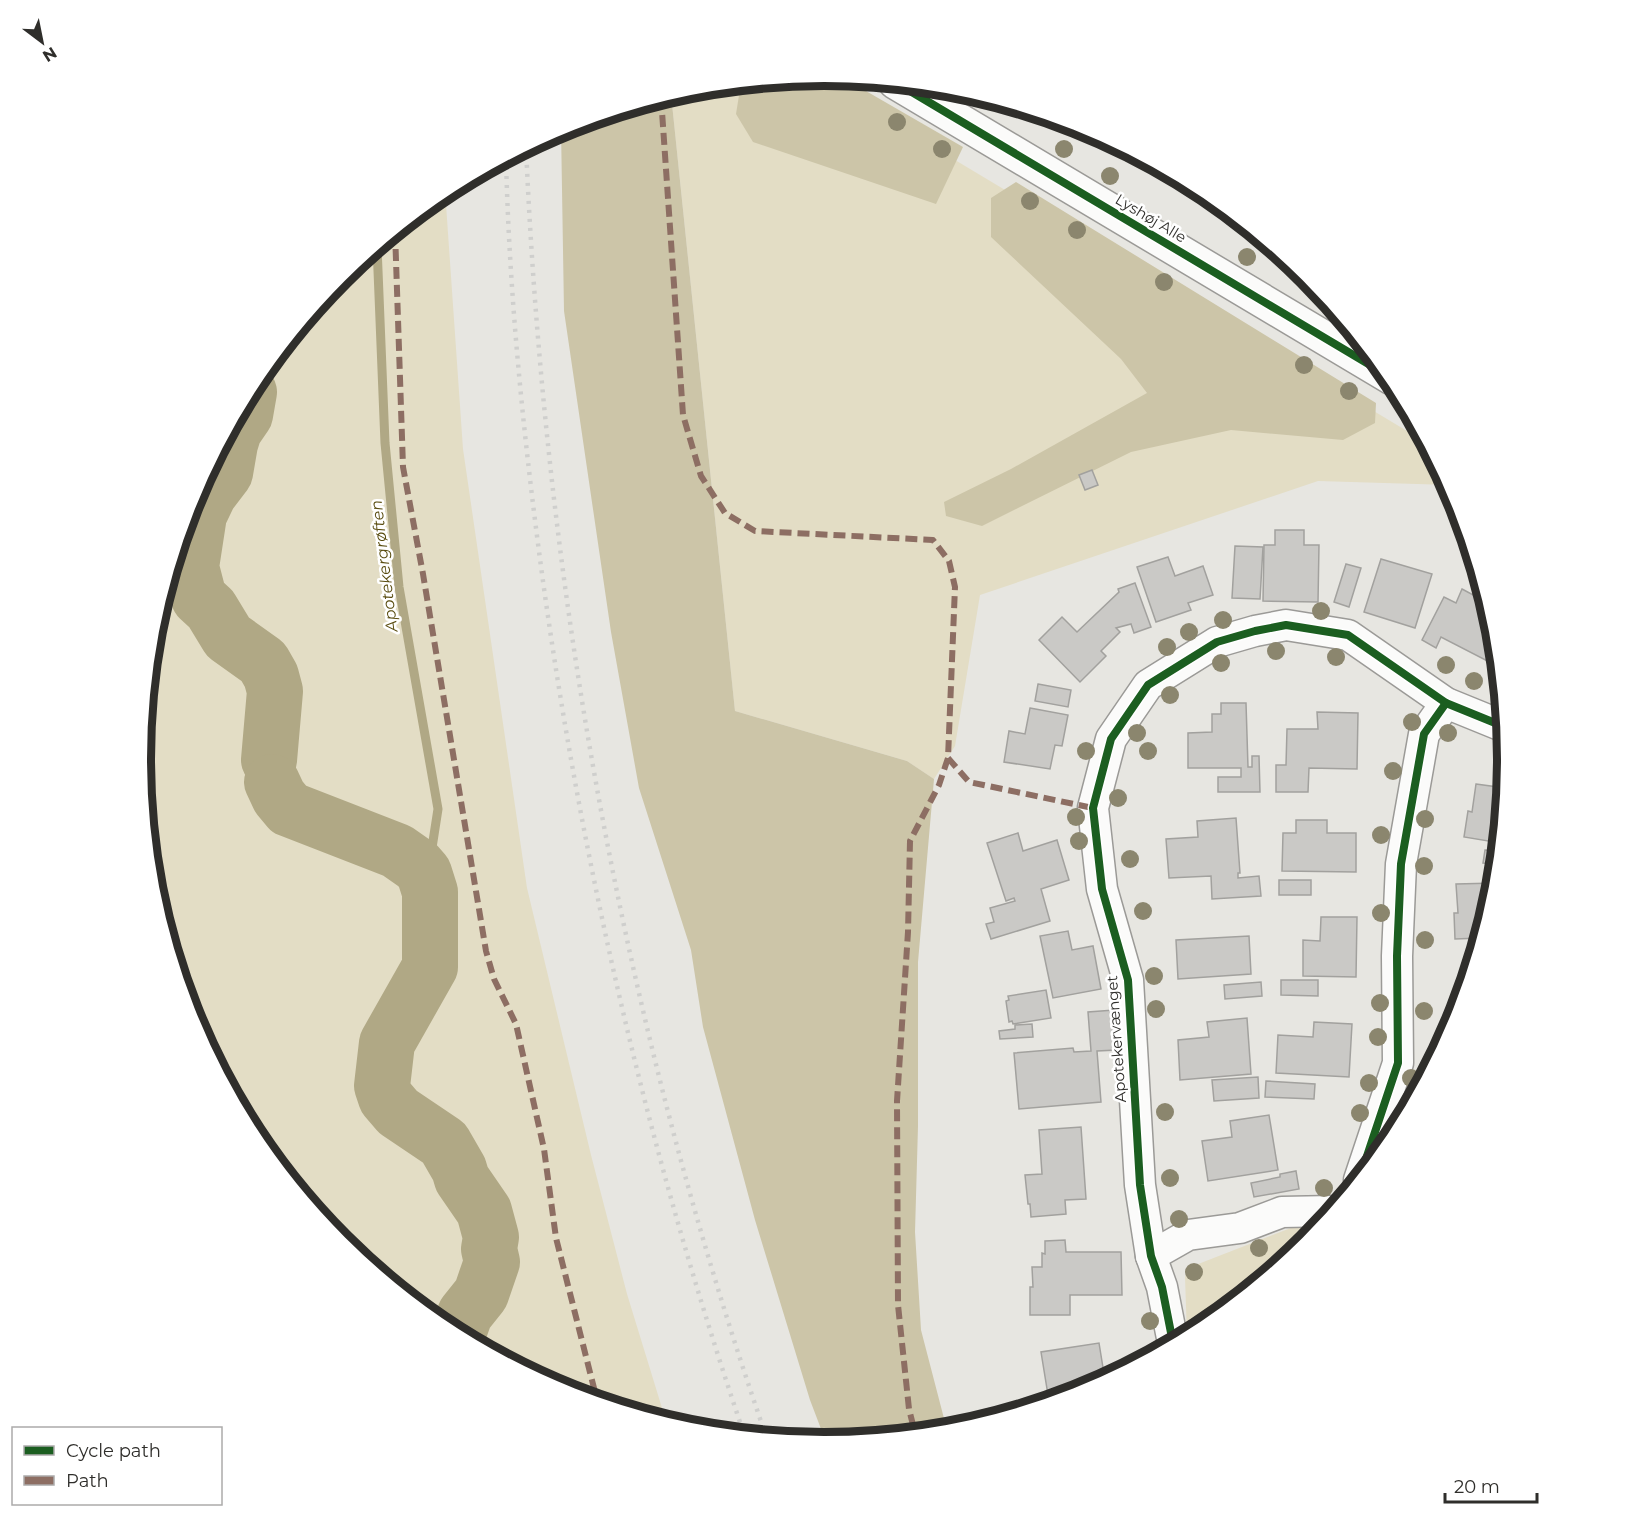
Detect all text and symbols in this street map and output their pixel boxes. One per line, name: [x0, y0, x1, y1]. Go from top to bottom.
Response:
north arrow: [12, 12, 72, 72]
text: N: [39, 43, 60, 66]
street label: Lyshøj Alle: [1112, 189, 1190, 247]
water label: Apotekergrøften: [366, 499, 402, 634]
street label: Apotekervænget: [1102, 975, 1130, 1103]
legend: [12, 1427, 222, 1505]
text: Cycle path: [66, 1440, 161, 1462]
scale bar: [1445, 1466, 1536, 1504]
text: Path: [66, 1470, 109, 1492]
text: 20 m: [1454, 1476, 1500, 1498]

